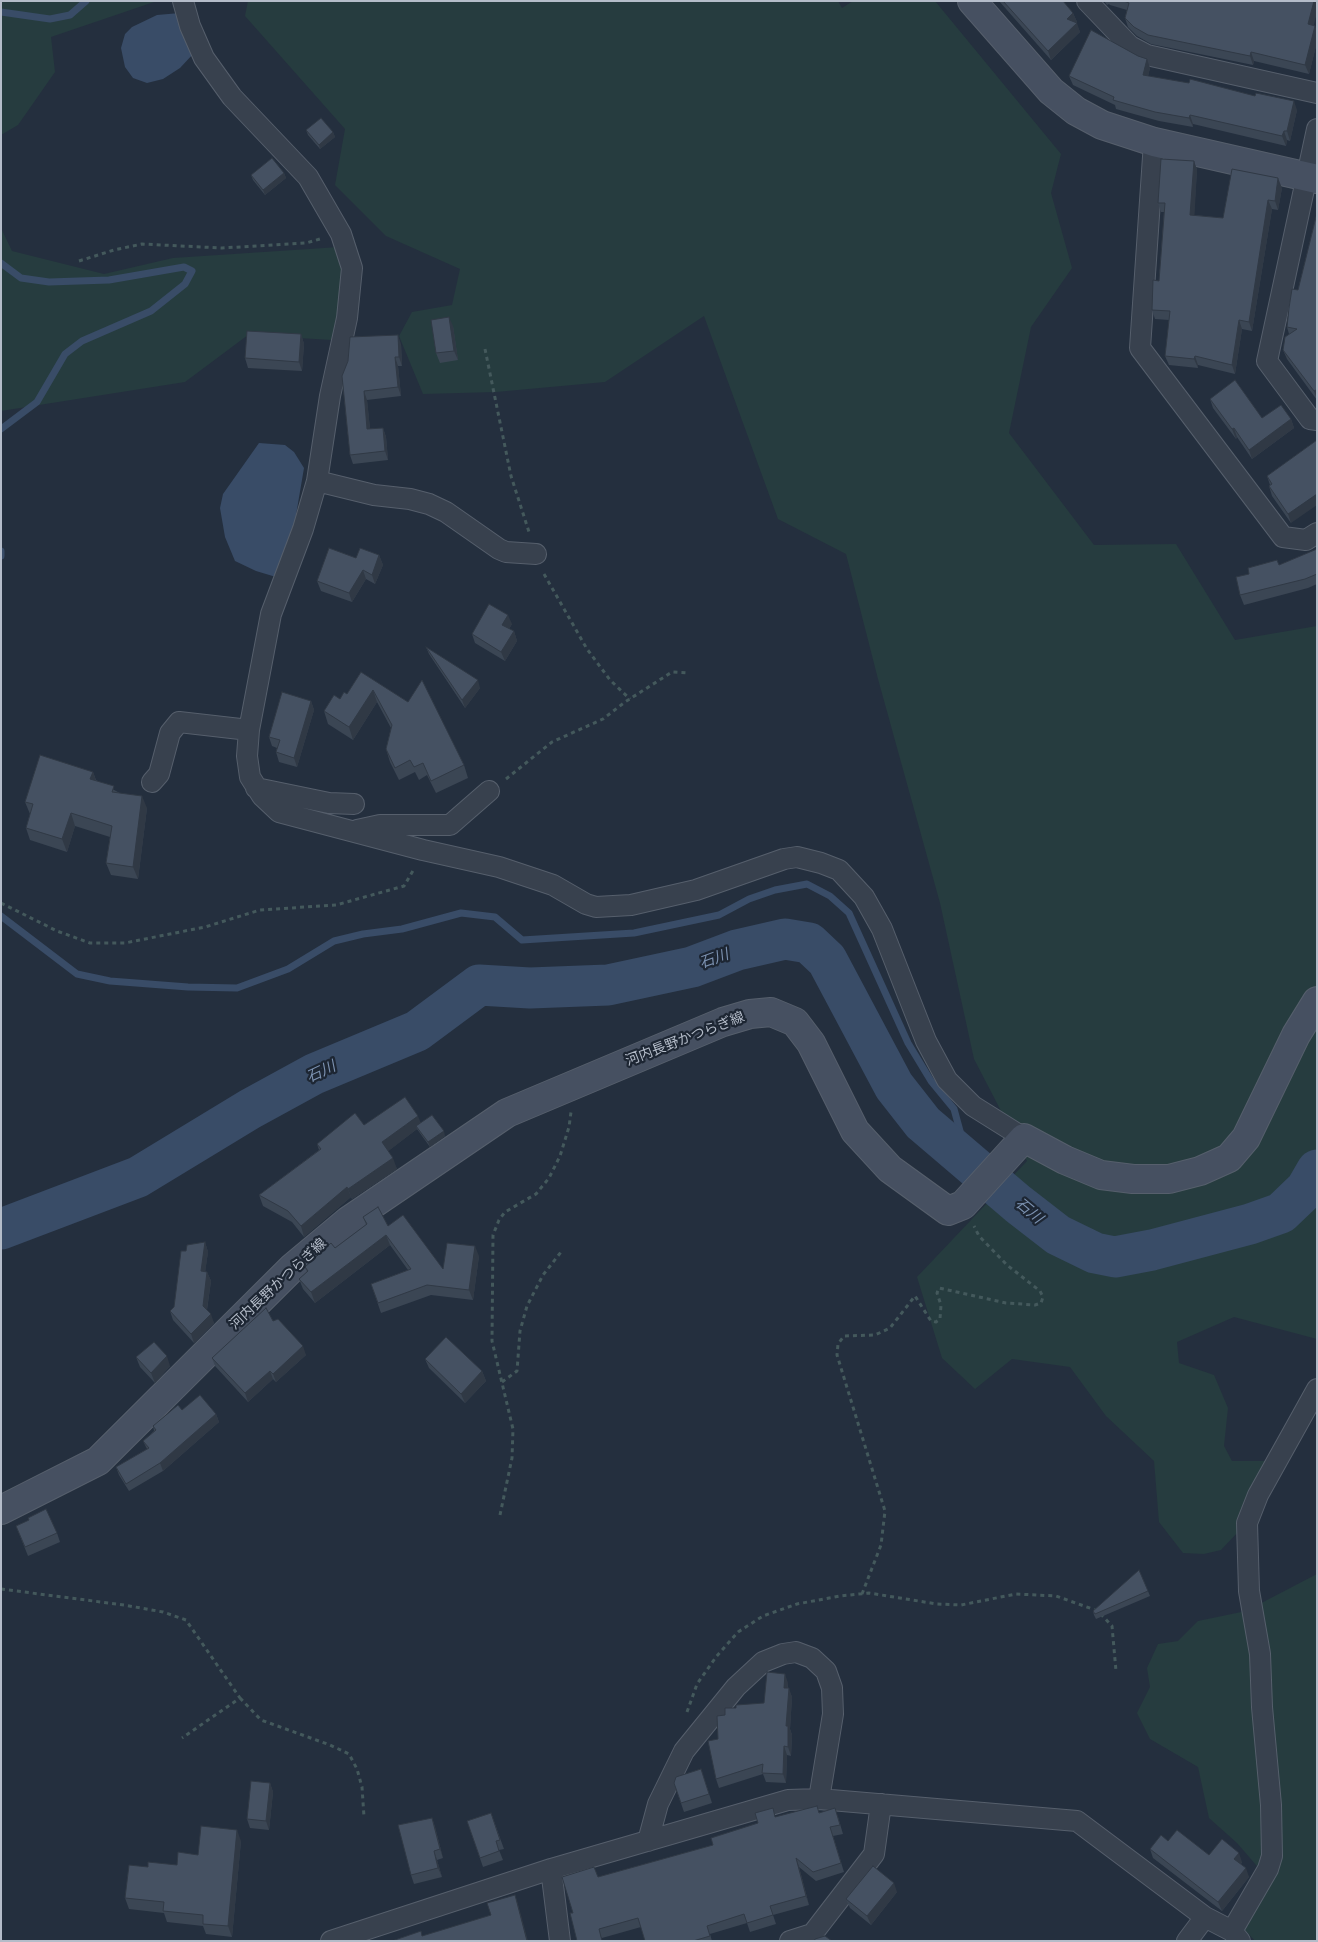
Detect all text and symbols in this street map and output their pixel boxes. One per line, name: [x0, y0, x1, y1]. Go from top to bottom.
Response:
water label: 石川: [697, 945, 731, 973]
street label: 河内長野かつらぎ線: [623, 1009, 747, 1069]
water label: 石川: [304, 1058, 338, 1086]
water label: 石川: [1012, 1194, 1046, 1228]
street label: 河内長野かつらぎ線: [226, 1235, 330, 1333]

